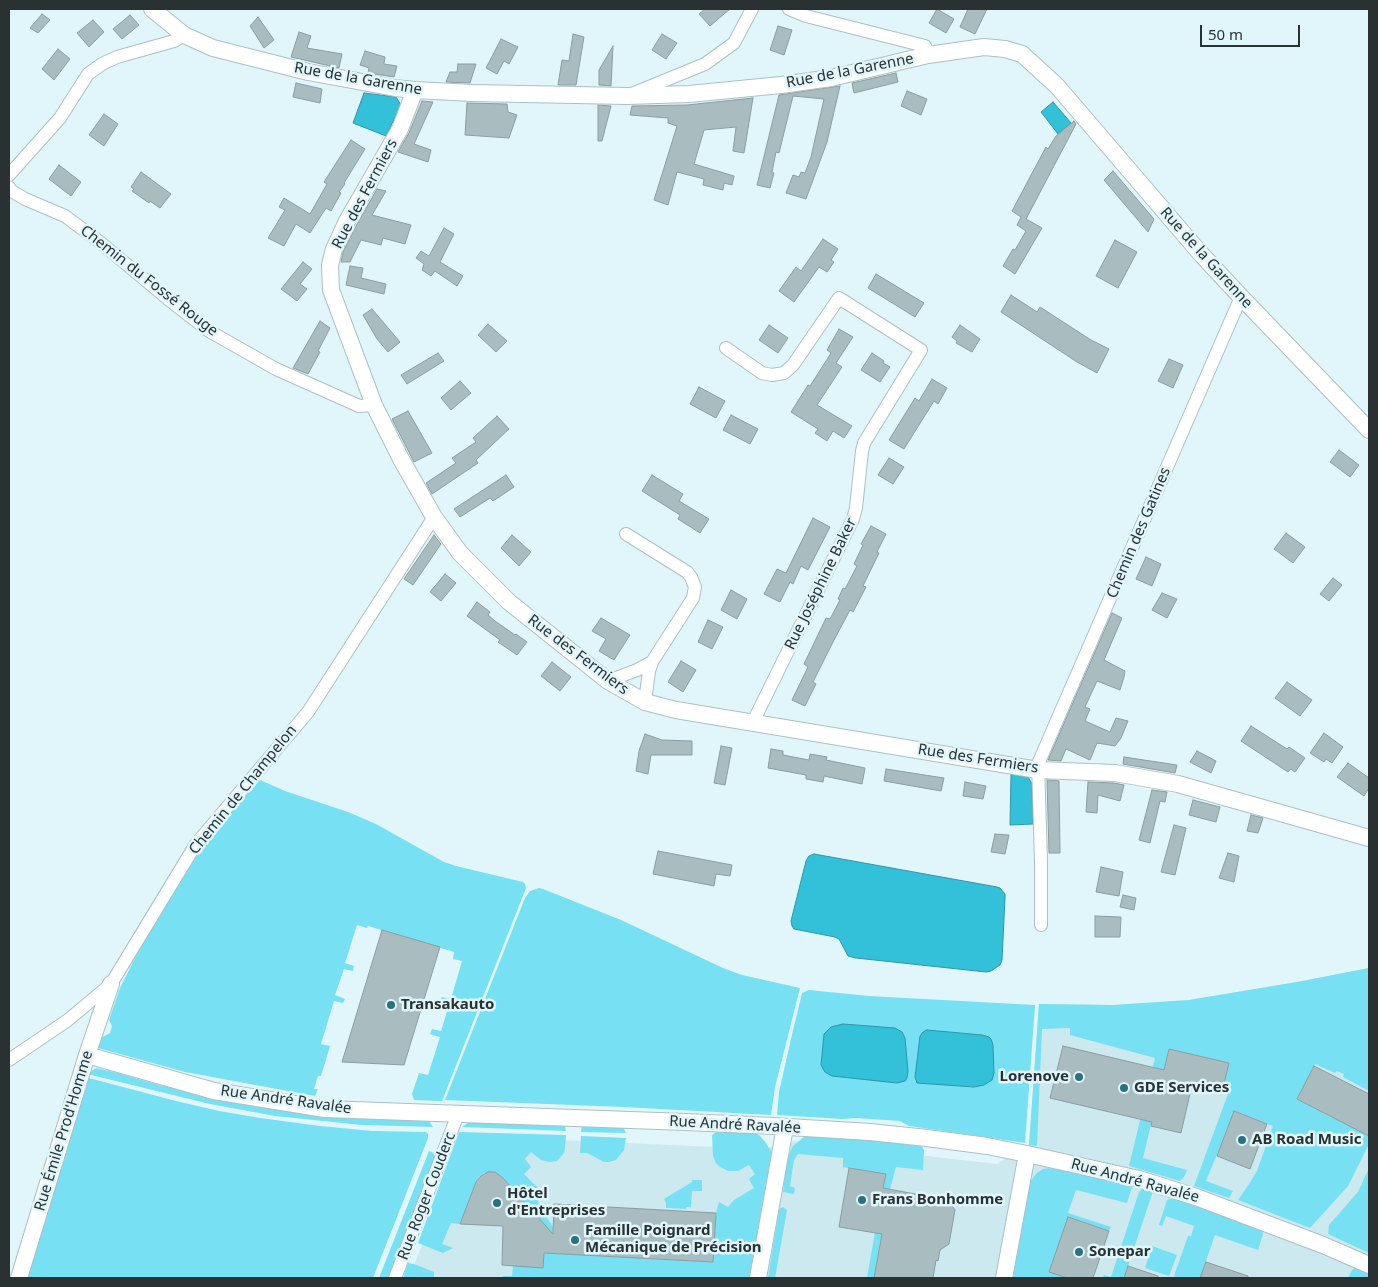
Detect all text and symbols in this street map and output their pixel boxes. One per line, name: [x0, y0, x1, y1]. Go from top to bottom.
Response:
scale bar: [1203, 15, 1303, 47]
text: 50 m: [1208, 24, 1243, 44]
street label: Rue de la Garenne: [785, 50, 915, 92]
street label: Rue de la Garenne: [293, 59, 423, 99]
street label: Rue des Fermiers: [328, 136, 402, 252]
street label: Rue de la Garenne: [1156, 204, 1256, 312]
street label: Chemin du Fossé Rouge: [77, 222, 221, 340]
street label: Chemin des Gatines: [1103, 465, 1175, 601]
street label: Rue Joséphine Baker: [781, 515, 861, 653]
street label: Rue des Fermiers: [524, 611, 632, 699]
street label: Chemin de Champelon: [185, 722, 301, 858]
street label: Rue des Fermiers: [916, 741, 1040, 777]
place label: Transakauto: [401, 996, 494, 1014]
marker: Transakauto: [385, 999, 397, 1011]
street label: Rue Émile Prod'Homme: [31, 1049, 97, 1213]
place label: Lorenove: [1000, 1068, 1069, 1086]
marker: Lorenove: [1073, 1071, 1085, 1083]
place label: GDE Services: [1134, 1079, 1229, 1097]
street label: Rue André Ravalée: [219, 1082, 353, 1118]
marker: GDE Services: [1118, 1082, 1130, 1094]
street label: Rue André Ravalée: [669, 1113, 801, 1137]
street label: Rue Roger Couderc: [394, 1129, 460, 1263]
place label: AB Road Music: [1252, 1131, 1361, 1149]
marker: AB Road Music: [1236, 1134, 1248, 1146]
street label: Rue André Ravalée: [1069, 1155, 1201, 1207]
place label: Hôtel d'Entreprises: [507, 1185, 605, 1220]
place label: Frans Bonhomme: [872, 1191, 1003, 1209]
marker: Frans Bonhomme: [856, 1194, 868, 1206]
marker: Hôtel d'Entreprises: [491, 1197, 503, 1209]
place label: Famille Poignard Mécanique de Précision: [585, 1222, 762, 1257]
marker: Famille Poignard Mécanique de Précision: [569, 1234, 581, 1246]
place label: Sonepar: [1089, 1243, 1151, 1261]
marker: Sonepar: [1073, 1246, 1085, 1258]

